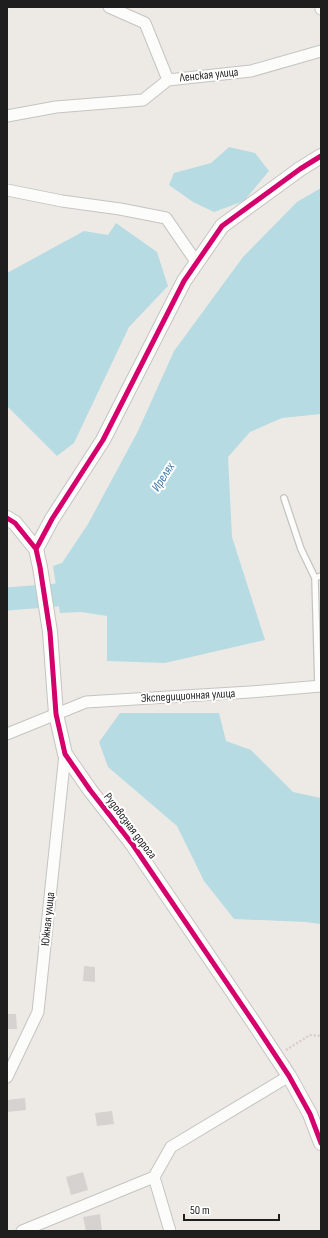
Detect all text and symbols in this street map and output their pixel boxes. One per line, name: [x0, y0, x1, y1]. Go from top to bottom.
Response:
street label: Ленская улица: [178, 64, 239, 86]
water label: Ирелях: [148, 459, 179, 494]
street label: Экспедиционная улица: [140, 686, 236, 706]
street label: Рудовозная дорога: [100, 790, 160, 862]
street label: Южная улица: [38, 891, 58, 947]
scale bar: [184, 1196, 279, 1222]
text: 50 m: [190, 1203, 210, 1218]

